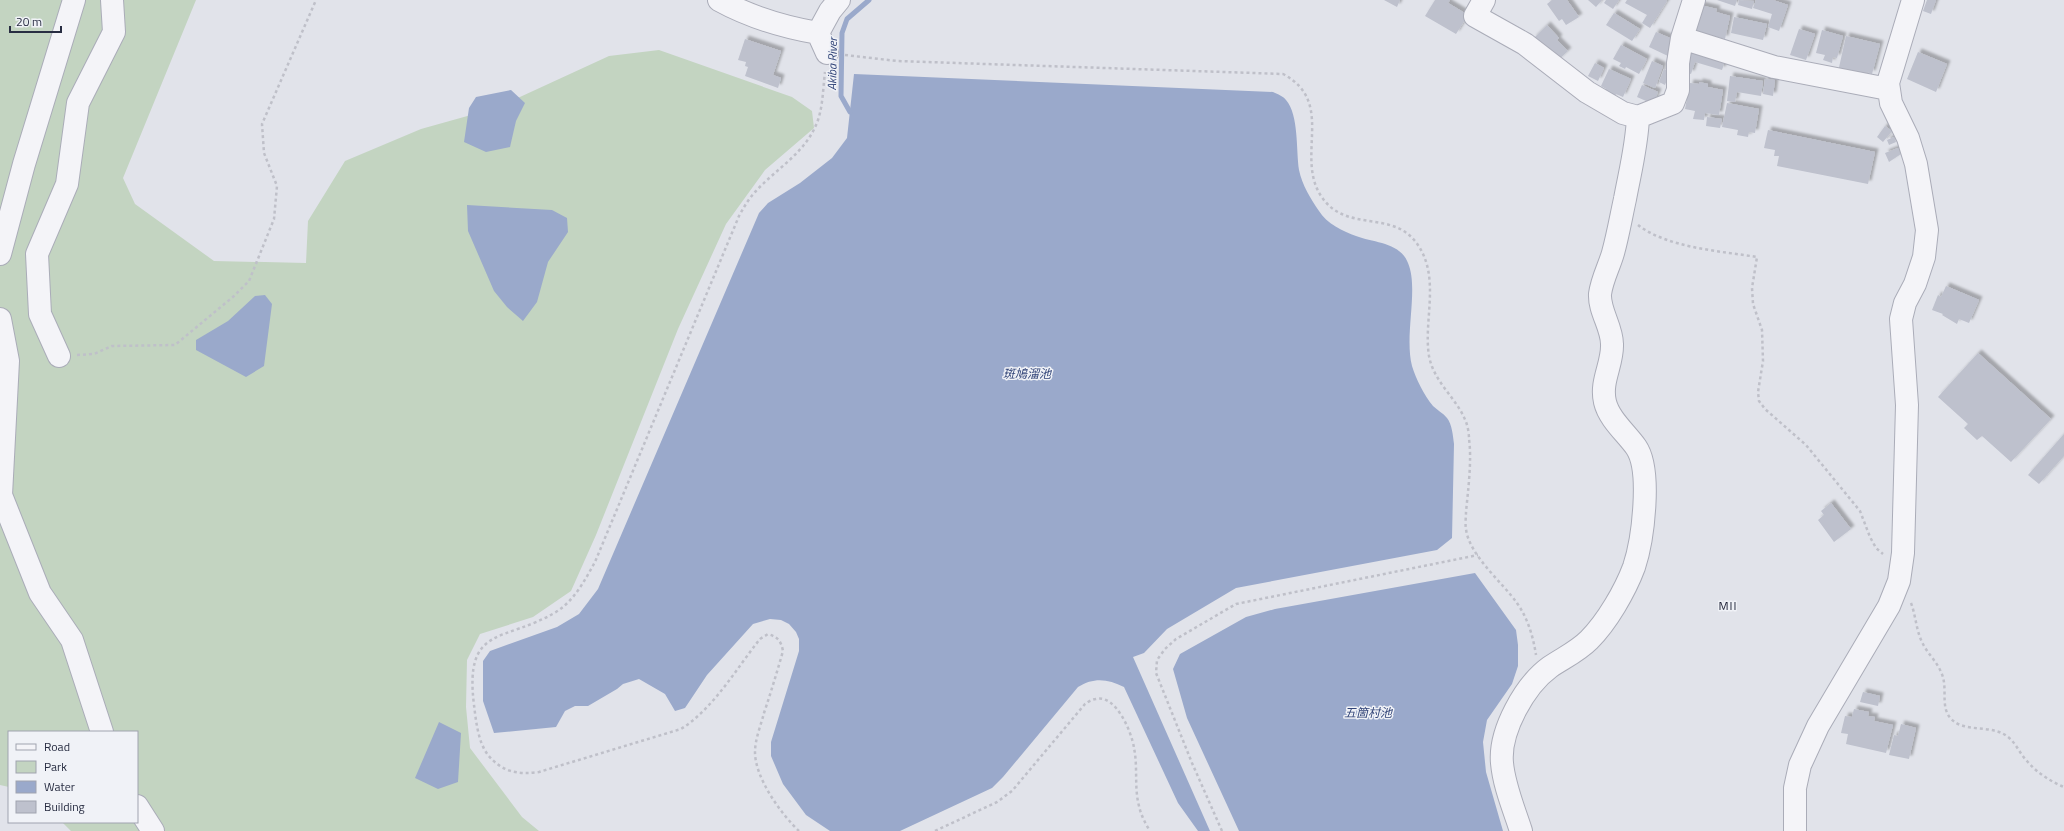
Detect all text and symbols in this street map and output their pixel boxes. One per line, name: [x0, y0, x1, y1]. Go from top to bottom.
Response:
scale bar: [10, 8, 61, 34]
text: 20 m: [16, 12, 42, 31]
water label: Akiba River: [822, 35, 842, 91]
water label: 斑鳩溜池: [1003, 364, 1052, 383]
district label: MII: [1719, 596, 1737, 615]
water label: 五箇村池: [1344, 703, 1393, 722]
legend: [8, 731, 138, 823]
text: Road: [44, 737, 70, 756]
text: Park: [44, 757, 67, 776]
text: Water: [44, 777, 75, 796]
text: Building: [44, 797, 85, 816]

